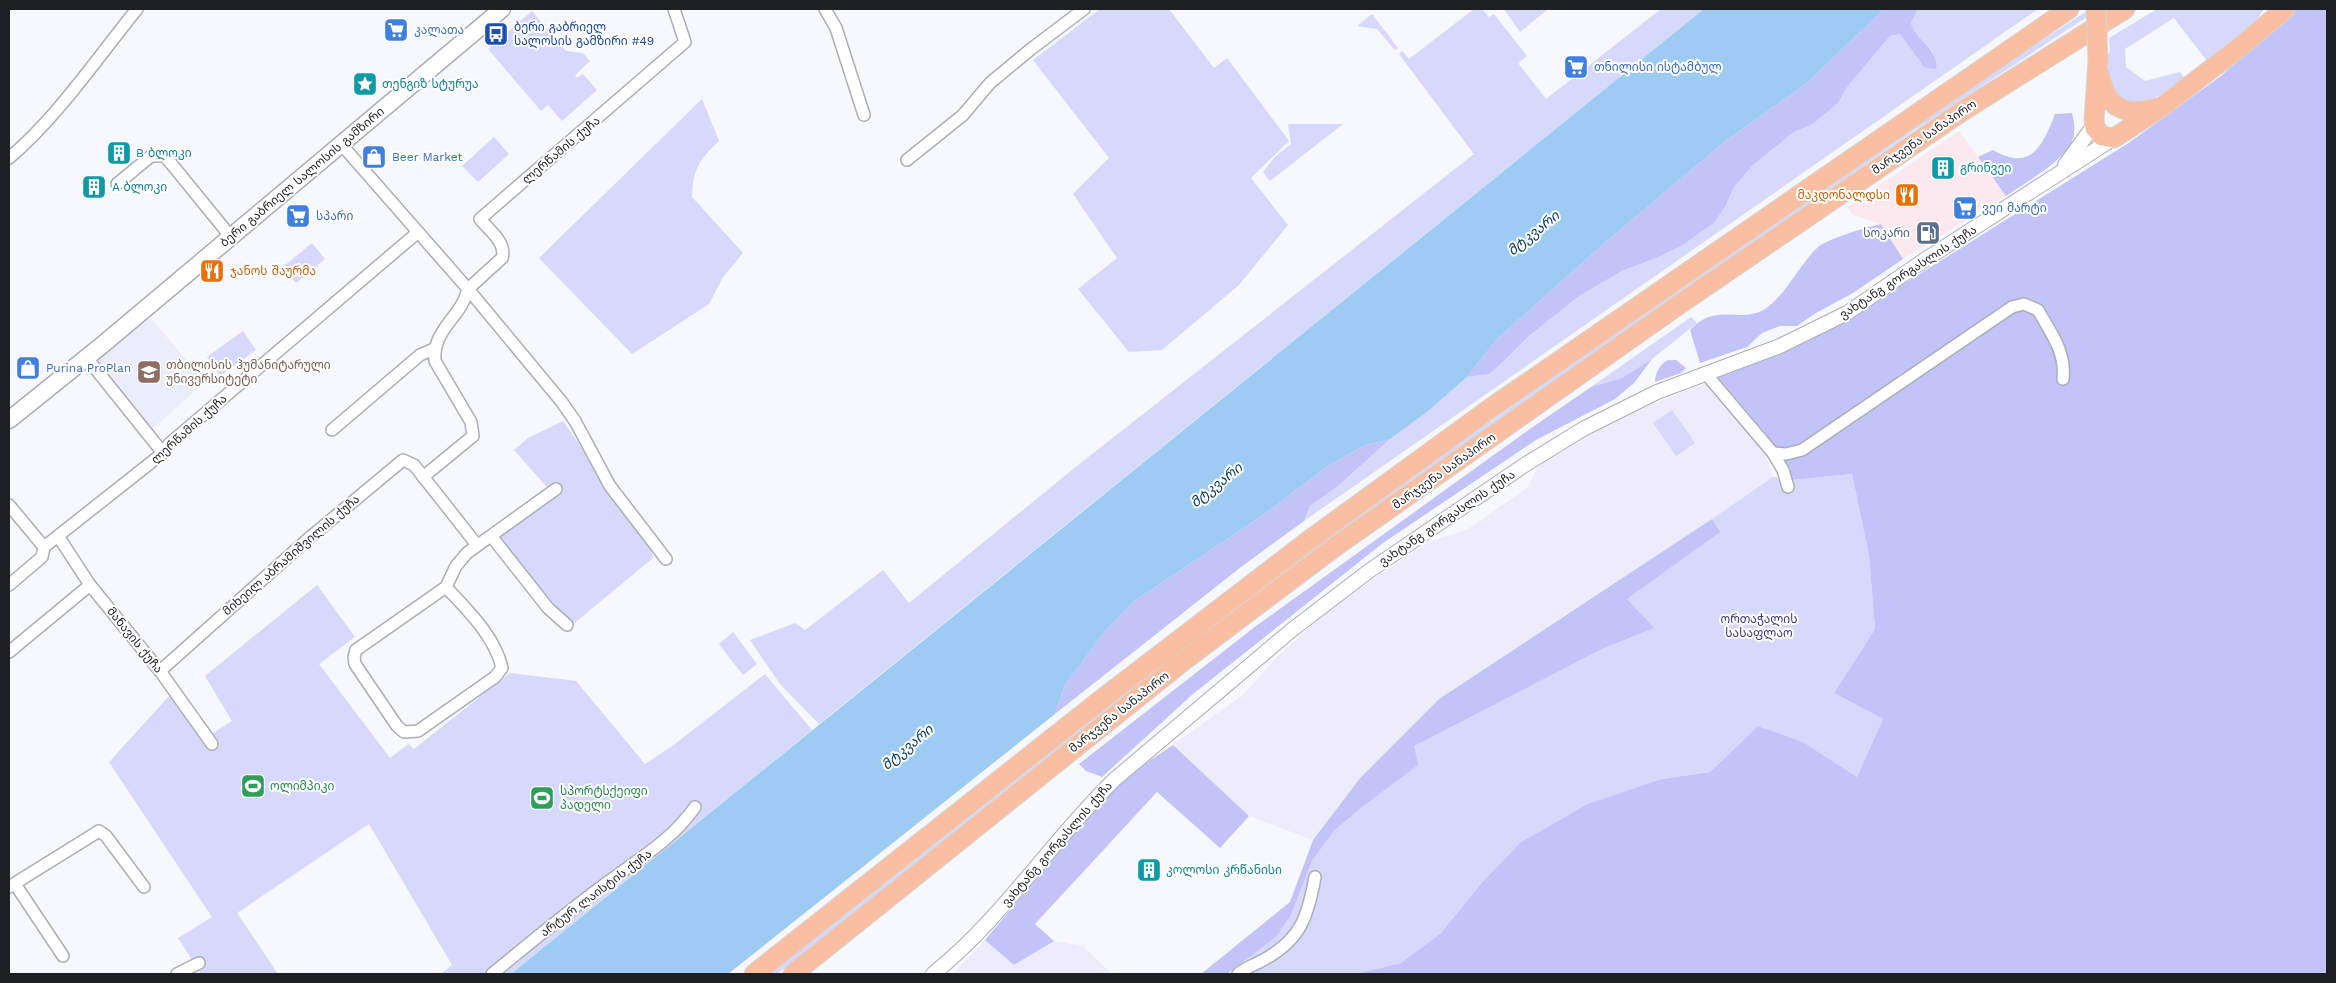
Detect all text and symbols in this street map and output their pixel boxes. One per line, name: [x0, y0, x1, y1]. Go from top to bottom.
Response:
supermarket icon: კალათა: [383, 17, 409, 43]
place label: ბერი გაბრიელ სალოსის გამზირი #49: [514, 20, 654, 49]
bus stop icon: ბერი გაბრიელ სალოსის გამზირი #49: [483, 21, 509, 47]
place label: კალათა: [414, 23, 464, 38]
supermarket icon: თნილისი ისტამბულ: [1563, 54, 1589, 80]
place label: თნილისი ისტამბულ: [1594, 60, 1722, 75]
place icon: თენგიზ სტურუა: [352, 71, 378, 97]
place label: თენგიზ სტურუა: [382, 77, 479, 91]
street label: მარჯვენა სანაპირო: [1869, 97, 1979, 177]
street label: ბერი გაბრიელ სალოსის გამზირი: [217, 104, 388, 251]
street label: ლერწამის ქუჩა: [519, 113, 603, 187]
building icon: B ბლოკი: [106, 140, 132, 166]
shop icon: Beer Market: [361, 144, 387, 170]
place label: B ბლოკი: [136, 146, 192, 161]
place label: Beer Market: [392, 150, 463, 164]
building icon: გრინვეი: [1930, 155, 1956, 181]
place label: გრინვეი: [1960, 161, 2012, 175]
building icon: A ბლოკი: [81, 174, 107, 200]
place label: A ბლოკი: [112, 180, 167, 195]
restaurant icon: მაკდონალდსი: [1894, 182, 1920, 208]
place label: მაკდონალდსი: [1798, 188, 1890, 203]
supermarket icon: ვეი მარტი: [1952, 195, 1978, 221]
place label: ვეი მარტი: [1982, 201, 2047, 215]
supermarket icon: სპარი: [285, 203, 311, 229]
water label: მტკვარი: [1504, 207, 1563, 259]
place label: სპარი: [316, 209, 353, 223]
fuel station icon: სოკარი: [1915, 220, 1941, 246]
street label: ვახტანგ გორგასლის ქუჩა: [1837, 222, 1980, 323]
place label: სოკარი: [1863, 226, 1910, 240]
restaurant icon: ჯანოს შაურმა: [199, 258, 225, 284]
place label: ჯანოს შაურმა: [230, 264, 316, 278]
shop icon: Purina ProPlan: [15, 355, 41, 381]
place label: თბილისის ჰუმანიტარული უნივერსიტეტი: [166, 358, 331, 386]
school or university icon: თბილისის ჰუმანიტარული უნივერსიტეტი: [136, 359, 162, 385]
place label: Purina ProPlan: [46, 361, 131, 375]
street label: ლერწამის ქუჩა: [148, 391, 230, 467]
street label: მარჯვენა სანაპირო: [1390, 430, 1498, 512]
water label: მტკვარი: [1187, 459, 1246, 511]
street label: ვახტანგ გორგასლის ქუჩა: [1376, 467, 1518, 570]
street label: მიხეილ აბრამიშვილის ქუჩა: [220, 492, 363, 619]
street label: მანავის ქუჩა: [104, 604, 166, 676]
park label: ორთაჭალის სასაფლაო: [1720, 612, 1798, 641]
street label: მარჯვენა სანაპირო: [1066, 669, 1172, 755]
water label: მტკვარი: [878, 720, 937, 774]
sports icon: ოლიმპიკი: [240, 773, 266, 799]
place label: ოლიმპიკი: [270, 779, 334, 794]
street label: ვახტანგ გორგასლის ქუჩა: [999, 779, 1116, 910]
place label: სპორტსქეიფი პადელი: [560, 784, 648, 813]
sports icon: სპორტსქეიფი პადელი: [529, 785, 555, 811]
street label: არტურ ლაისტის ქუჩა: [538, 847, 655, 940]
building icon: კოლოსი კრწანისი: [1136, 857, 1162, 883]
place label: კოლოსი კრწანისი: [1166, 863, 1282, 878]

